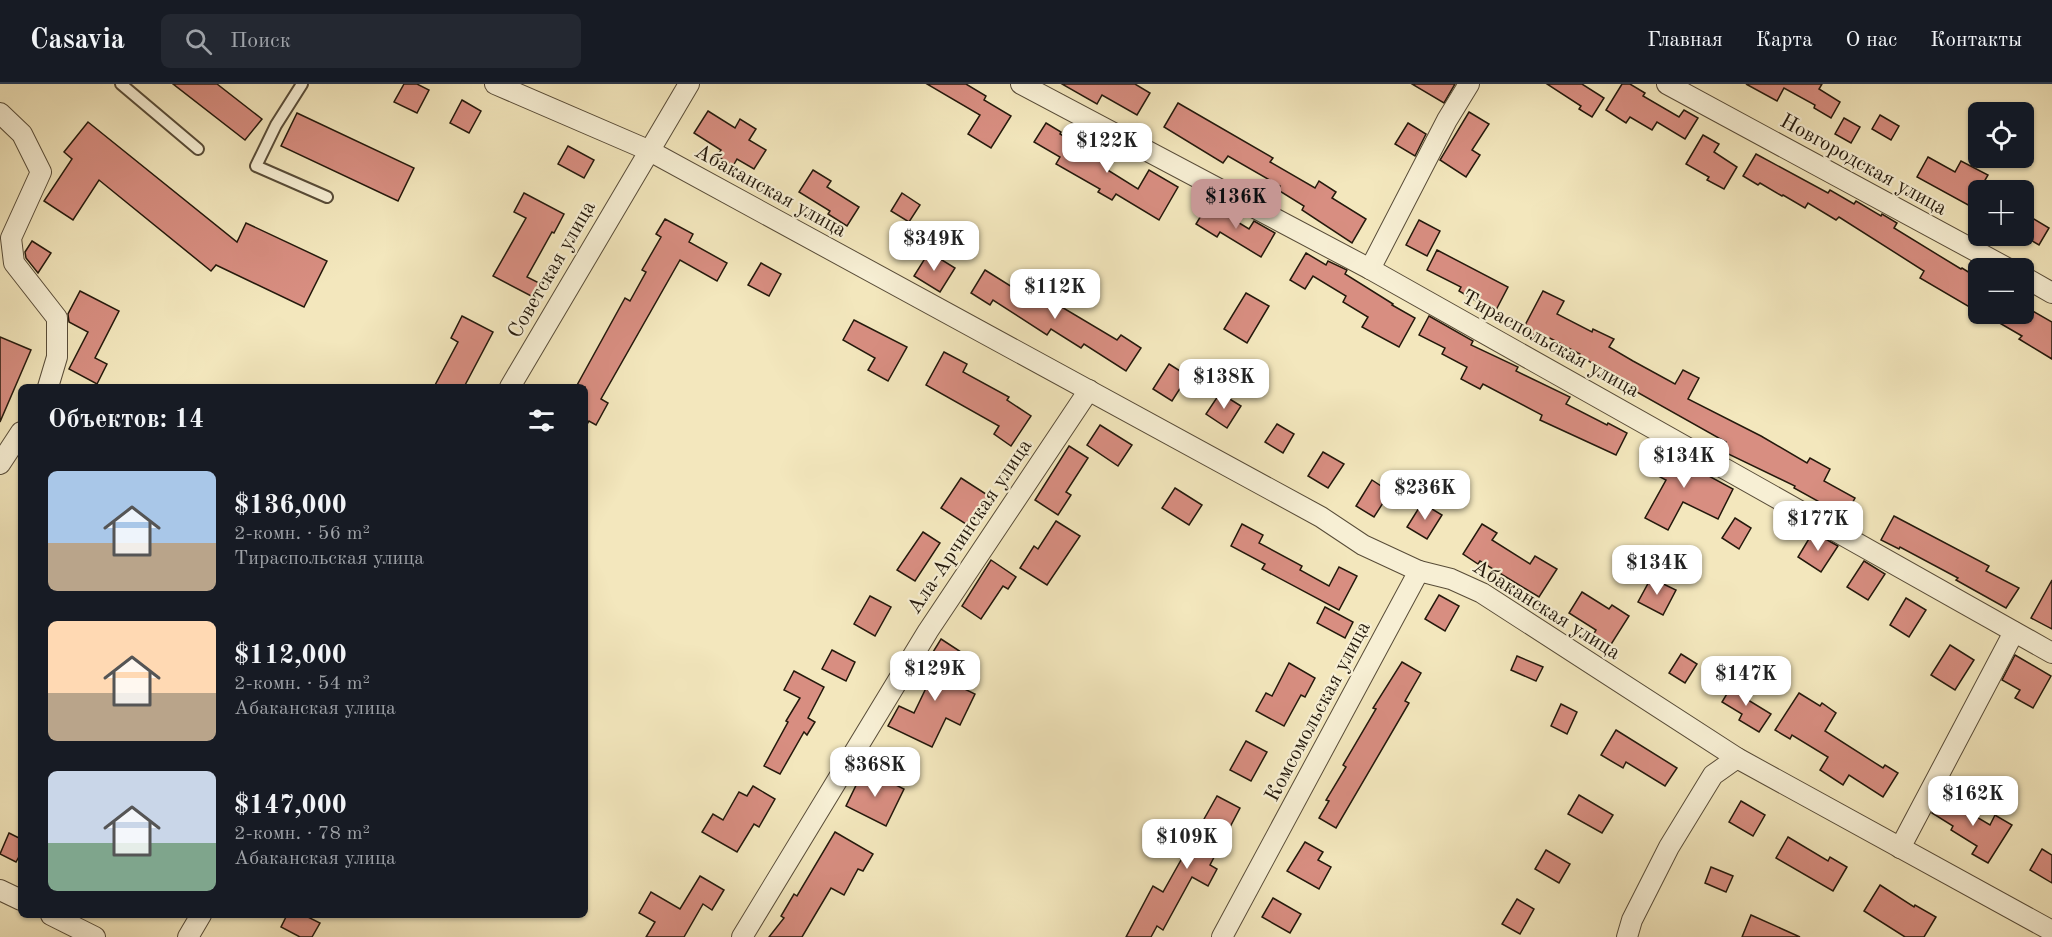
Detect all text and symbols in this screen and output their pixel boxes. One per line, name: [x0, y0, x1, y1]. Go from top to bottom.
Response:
search box: [161, 14, 581, 68]
icon: search: [182, 25, 215, 58]
text: Casavia: [30, 27, 125, 55]
text: Поиск: [230, 30, 291, 52]
text: Главная: [1647, 30, 1723, 51]
text: Карта: [1756, 30, 1813, 51]
text: О нас: [1846, 30, 1897, 51]
text: Контакты: [1930, 30, 2022, 51]
map controls: [1968, 102, 2034, 324]
button: locate: [1968, 102, 2034, 168]
street label: Новгородская улица: [1776, 111, 1950, 220]
pin: $122K: [1065, 123, 1149, 174]
text: $122K: [1076, 132, 1138, 152]
street label: Абаканская улица: [691, 141, 850, 242]
pin: $136K: [1194, 179, 1278, 230]
button: +: [1968, 180, 2034, 246]
text: $136K: [1205, 188, 1267, 208]
street label: Советская улица: [505, 197, 600, 342]
pin: $349K: [892, 221, 976, 272]
text: $349K: [903, 230, 965, 250]
button: −: [1968, 258, 2034, 324]
pin: $112K: [1013, 269, 1097, 320]
text: $112K: [1024, 278, 1086, 298]
street label: Тираспольская улица: [1458, 287, 1643, 402]
pin: $138K: [1182, 359, 1266, 410]
text: $138K: [1193, 368, 1255, 388]
icon: filters: [525, 404, 558, 437]
text: Объектов: 14: [48, 407, 204, 433]
street label: Ала-Арчинская улица: [904, 436, 1036, 618]
pin: $134K: [1642, 438, 1726, 489]
text: $134K: [1653, 447, 1715, 467]
pin: $236K: [1383, 470, 1467, 521]
text: $236K: [1394, 479, 1456, 499]
text: $136,000: [234, 493, 347, 519]
icon: home: [96, 495, 168, 567]
pin: $177K: [1776, 501, 1860, 552]
text: $177K: [1787, 510, 1849, 530]
text: 2-комн. · 56 m²: [234, 524, 370, 544]
pin: $134K: [1615, 545, 1699, 596]
text: Тираспольская улица: [234, 549, 424, 569]
text: $134K: [1626, 554, 1688, 574]
street label: Абаканская улица: [1469, 556, 1624, 664]
street label: Комсомольская улица: [1262, 618, 1375, 805]
text: $112,000: [234, 643, 347, 669]
icon: home: [96, 645, 168, 717]
pin: $129K: [893, 651, 977, 702]
pin: $147K: [1704, 656, 1788, 707]
text: $129K: [904, 660, 966, 680]
text: $147K: [1715, 665, 1777, 685]
text: 2-комн. · 54 m²: [234, 674, 370, 694]
text: Абаканская улица: [234, 699, 396, 719]
pin: $368K: [833, 747, 917, 798]
text: $368K: [844, 756, 906, 776]
pin: $162K: [1931, 776, 2015, 827]
text: $162K: [1942, 785, 2004, 805]
text: $147,000: [234, 793, 347, 819]
icon: home: [96, 795, 168, 867]
pin: $109K: [1145, 819, 1229, 870]
text: 2-комн. · 78 m²: [234, 824, 370, 844]
text: $109K: [1156, 828, 1218, 848]
text: Абаканская улица: [234, 849, 396, 869]

